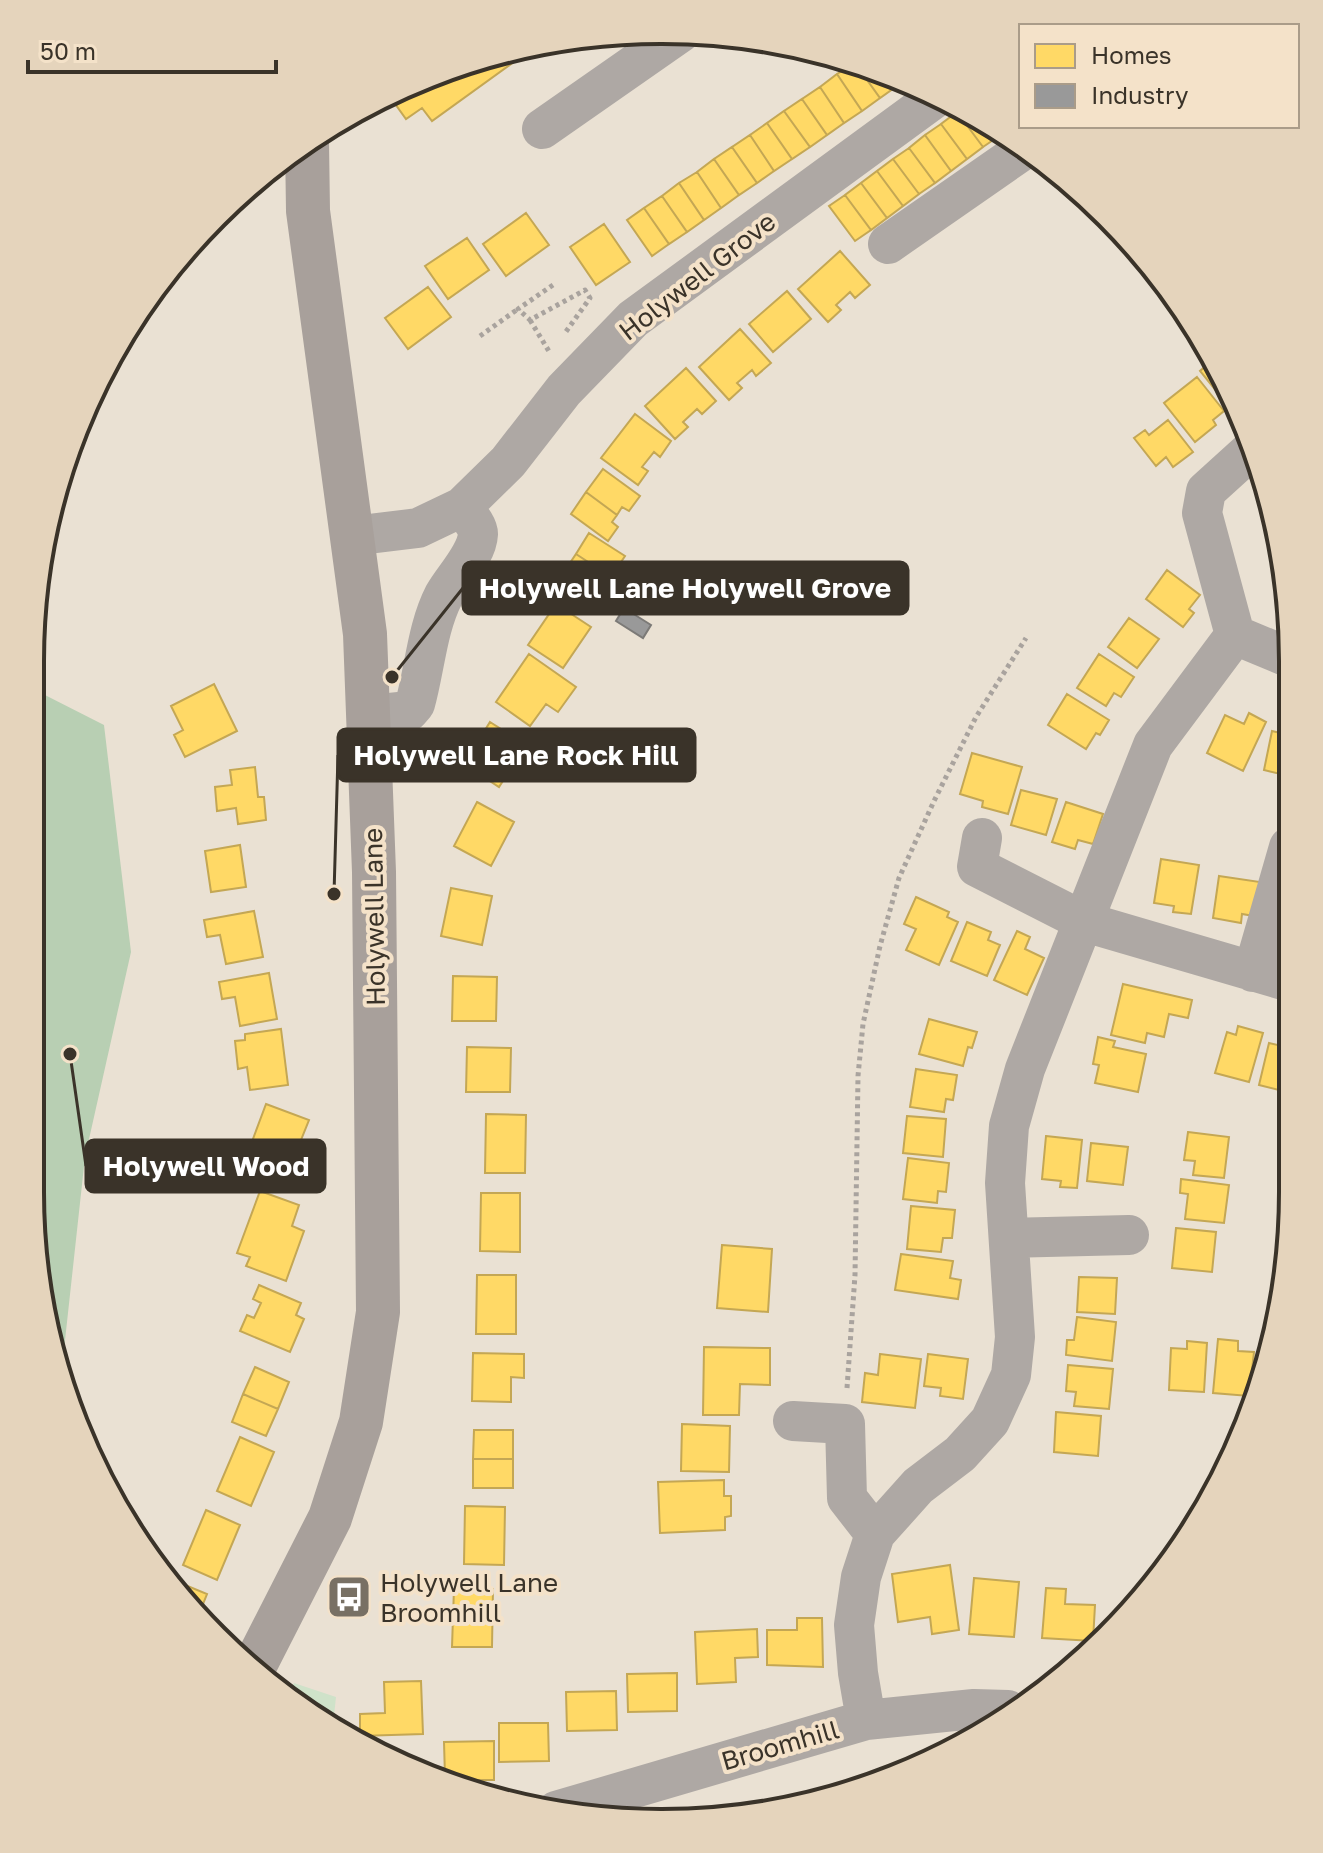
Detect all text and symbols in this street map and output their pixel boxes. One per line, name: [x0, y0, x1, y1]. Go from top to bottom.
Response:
scale bar: [28, 24, 276, 74]
legend: [1019, 24, 1299, 128]
text: 50 m: [40, 36, 96, 65]
text: Homes: [1091, 40, 1172, 69]
text: Industry: [1091, 80, 1188, 109]
street label: Holywell Grove: [613, 205, 781, 347]
callout: Holywell Lane Holywell Grove: [463, 562, 908, 614]
text: Holywell Lane Holywell Grove: [479, 571, 891, 604]
callout: Holywell Lane Rock Hill: [338, 729, 695, 781]
text: Holywell Lane Rock Hill: [353, 738, 679, 771]
street label: Holywell Lane: [357, 828, 391, 1006]
callout: Holywell Wood: [86, 1140, 325, 1192]
text: Holywell Wood: [102, 1149, 310, 1182]
place label: Holywell Lane Broomhill: [380, 1567, 558, 1628]
bus stop icon: Holywell Lane Broomhill: [325, 1573, 373, 1621]
street label: Broomhill: [718, 1713, 842, 1777]

